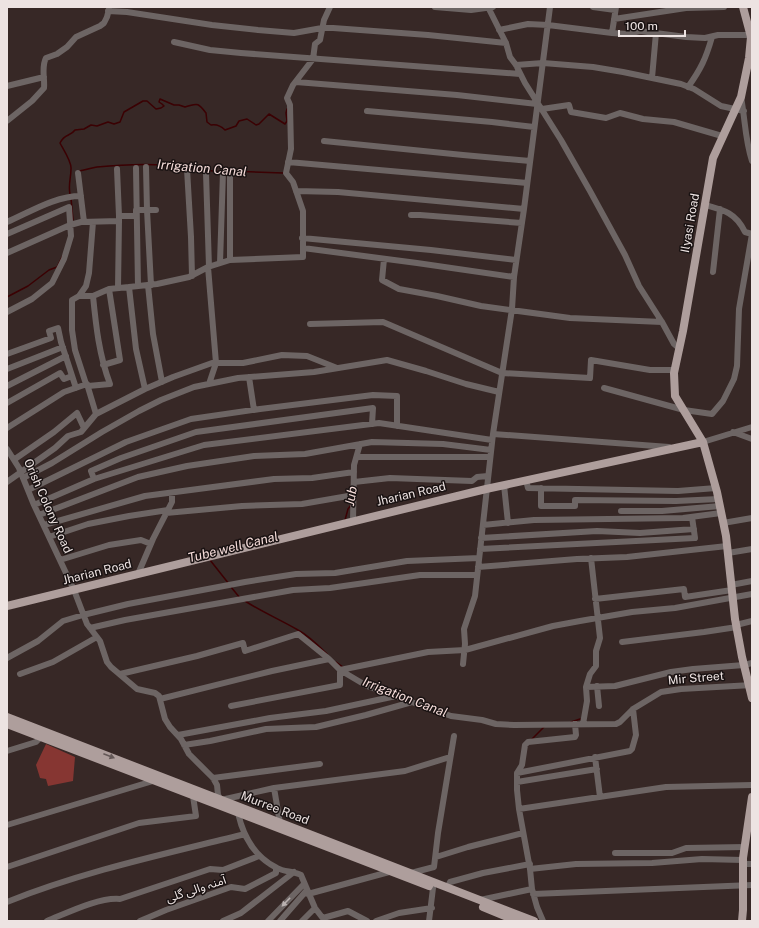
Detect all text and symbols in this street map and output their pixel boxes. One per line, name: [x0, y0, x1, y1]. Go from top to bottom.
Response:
scale bar: [619, 12, 685, 38]
text: 100 m: [625, 19, 658, 33]
water label: Irrigation Canal: [157, 157, 248, 179]
street label: Ilyasi Road: [678, 192, 702, 254]
street label: Orish Colony Road: [21, 457, 75, 555]
street label: Jharian Road: [375, 479, 447, 509]
water label: Jub: [342, 484, 360, 507]
water label: Tube well Canal: [186, 529, 280, 565]
street label: Jharian Road: [61, 557, 133, 587]
street label: Mir Street: [667, 669, 725, 687]
water label: Irrigation Canal: [360, 674, 450, 720]
one-way arrow: [103, 754, 115, 760]
street label: Murree Road: [239, 789, 311, 827]
street label: آمنہ والی گلی: [164, 873, 228, 905]
one-way arrow: [281, 897, 291, 907]

